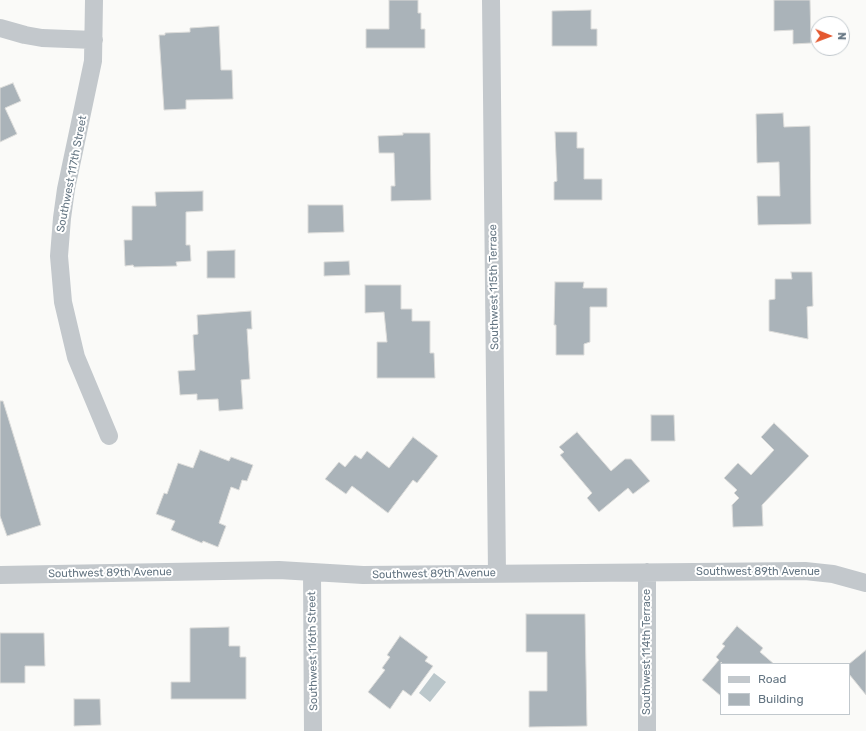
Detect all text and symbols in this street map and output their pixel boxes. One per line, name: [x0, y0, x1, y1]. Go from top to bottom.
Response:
north arrow: [810, 16, 850, 56]
text: N: [835, 32, 848, 40]
street label: Southwest 117th Street: [54, 114, 90, 234]
street label: Southwest 115th Terrace: [486, 224, 502, 350]
street label: Southwest 89th Avenue: [48, 565, 172, 581]
street label: Southwest 89th Avenue: [696, 565, 820, 579]
street label: Southwest 89th Avenue: [372, 566, 496, 582]
street label: Southwest 114th Terrace: [640, 589, 654, 715]
street label: Southwest 116th Street: [305, 591, 321, 711]
legend: [720, 663, 850, 715]
text: Road: [758, 672, 786, 686]
text: Building: [758, 692, 804, 706]

